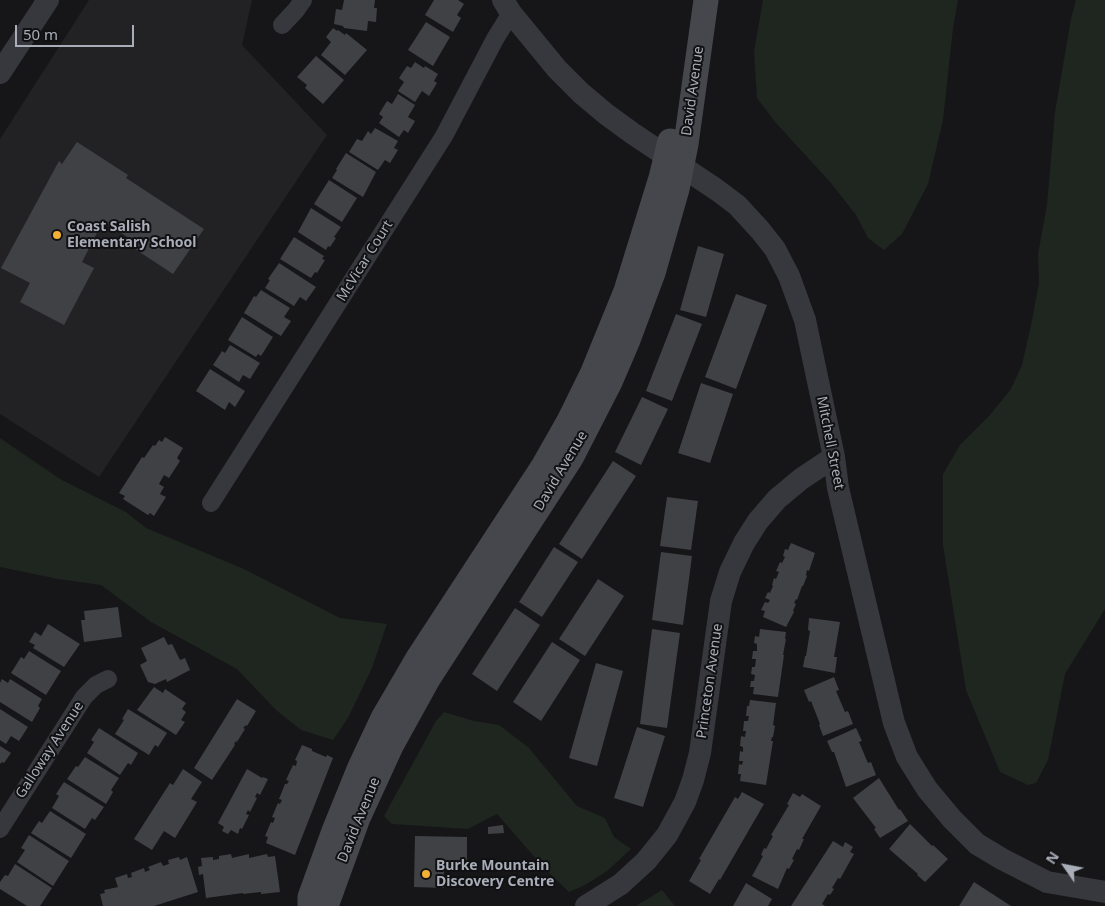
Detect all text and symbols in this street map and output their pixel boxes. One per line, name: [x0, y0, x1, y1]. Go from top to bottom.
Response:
scale bar: [18, 15, 136, 47]
text: 50 m: [23, 24, 58, 44]
street label: David Avenue: [678, 45, 708, 137]
street label: McVicar Court: [333, 217, 397, 305]
place label: Coast Salish Elementary School: [67, 219, 197, 252]
marker: Coast Salish Elementary School: [51, 229, 63, 241]
street label: Mitchell Street: [813, 395, 847, 491]
street label: David Avenue: [531, 428, 591, 514]
street label: Princeton Avenue: [694, 622, 726, 740]
street label: Galloway Avenue: [12, 698, 88, 802]
street label: David Avenue: [334, 775, 384, 865]
north arrow: [1040, 841, 1090, 891]
text: N: [1041, 848, 1063, 868]
place label: Burke Mountain Discovery Centre: [436, 858, 554, 890]
marker: Burke Mountain Discovery Centre: [420, 868, 432, 880]

